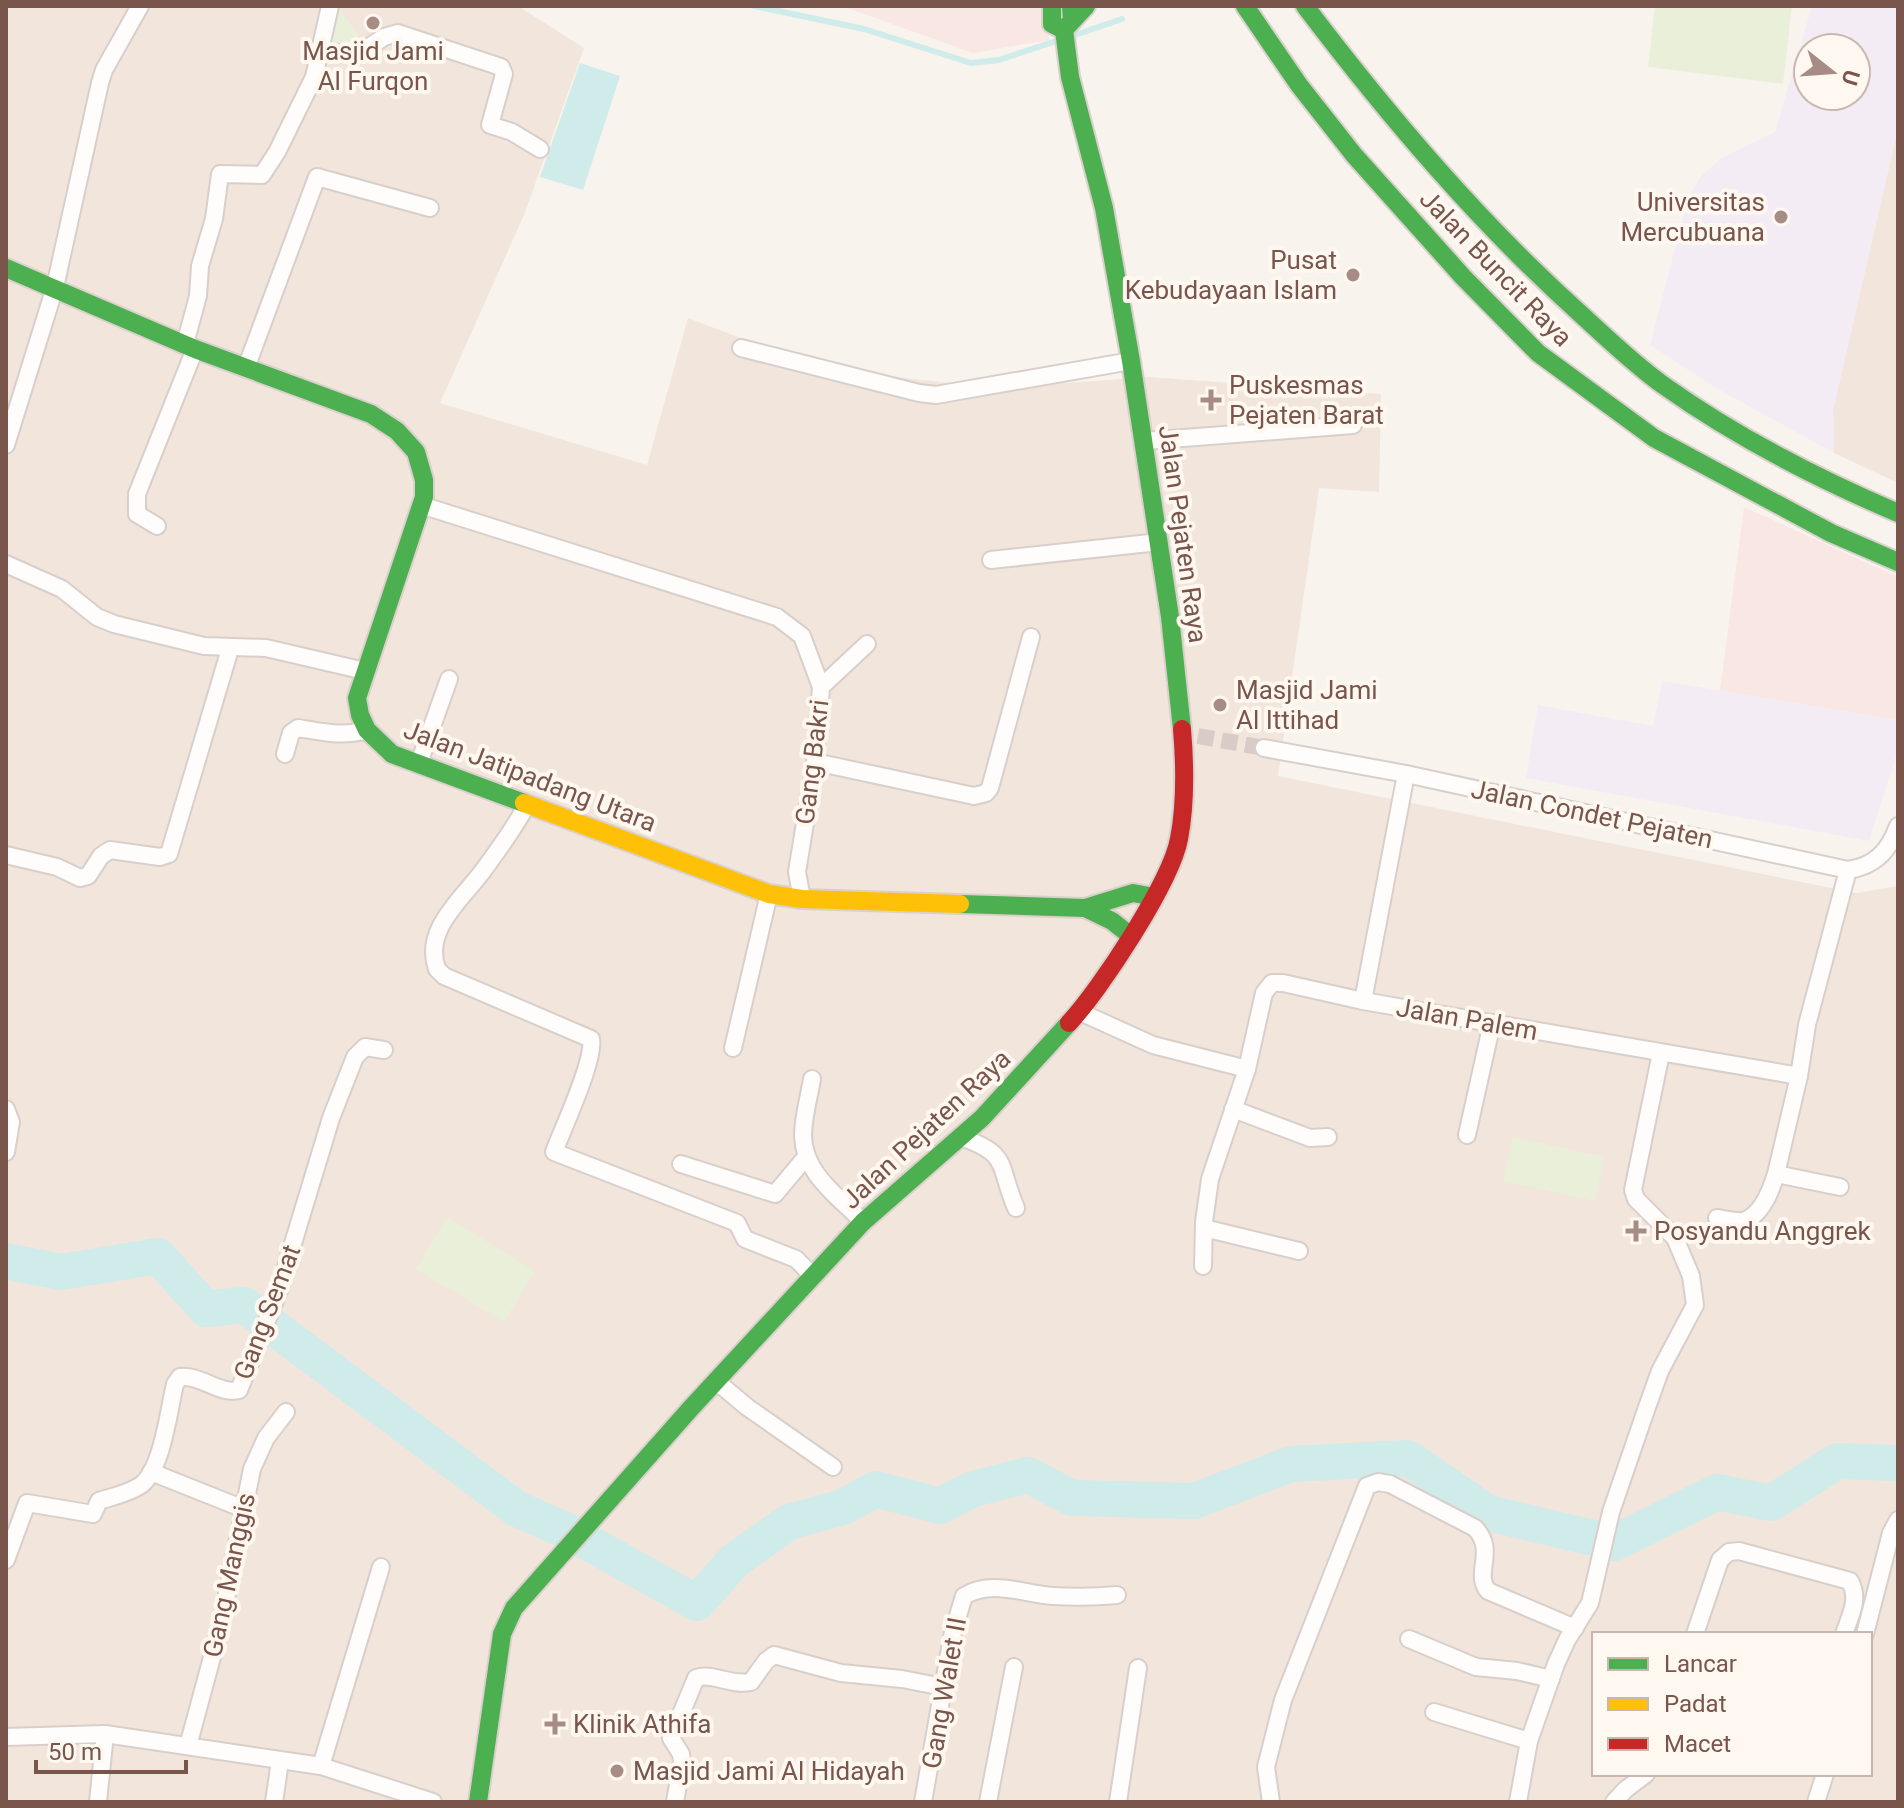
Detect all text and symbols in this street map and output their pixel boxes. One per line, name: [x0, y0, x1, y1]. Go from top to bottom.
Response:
marker: Masjid Jami Al Furqon: [364, 14, 382, 32]
north arrow: [1792, 32, 1872, 112]
place label: Masjid Jami Al Furqon: [302, 36, 444, 96]
text: U: [1837, 67, 1865, 88]
street label: Jalan Buncit Raya: [1414, 184, 1578, 352]
place label: Universitas Mercubuana: [1620, 187, 1765, 247]
marker: Universitas Mercubuana: [1772, 208, 1790, 226]
place label: Pusat Kebudayaan Islam: [1125, 245, 1337, 305]
marker: Pusat Kebudayaan Islam: [1344, 266, 1362, 284]
place label: Puskesmas Pejaten Barat: [1229, 370, 1384, 430]
marker: Puskesmas Pejaten Barat: [1200, 389, 1222, 411]
street label: Jalan Pejaten Raya: [1153, 423, 1213, 645]
place label: Masjid Jami Al Ittihad: [1236, 675, 1378, 735]
marker: Masjid Jami Al Ittihad: [1211, 696, 1229, 714]
street label: Gang Bakri: [789, 698, 835, 826]
street label: Jalan Jatipadang Utara: [400, 714, 660, 838]
street label: Jalan Condet Pejaten: [1468, 774, 1716, 854]
street label: Jalan Palem: [1394, 992, 1540, 1046]
street label: Jalan Pejaten Raya: [836, 1043, 1016, 1215]
place label: Posyandu Anggrek: [1654, 1216, 1871, 1246]
marker: Posyandu Anggrek: [1625, 1220, 1647, 1242]
street label: Gang Semat: [228, 1240, 306, 1384]
street label: Gang Manggis: [197, 1490, 261, 1660]
street label: Gang Walet II: [916, 1615, 972, 1771]
legend: [1592, 1632, 1872, 1776]
text: Lancar: [1664, 1650, 1737, 1678]
text: Padat: [1664, 1690, 1727, 1718]
place label: Klinik Athifa: [573, 1709, 711, 1739]
marker: Klinik Athifa: [544, 1713, 566, 1735]
scale bar: [36, 1724, 186, 1774]
text: Macet: [1664, 1730, 1731, 1758]
text: 50 m: [48, 1738, 102, 1766]
place label: Masjid Jami Al Hidayah: [633, 1756, 905, 1786]
marker: Masjid Jami Al Hidayah: [608, 1762, 626, 1780]

